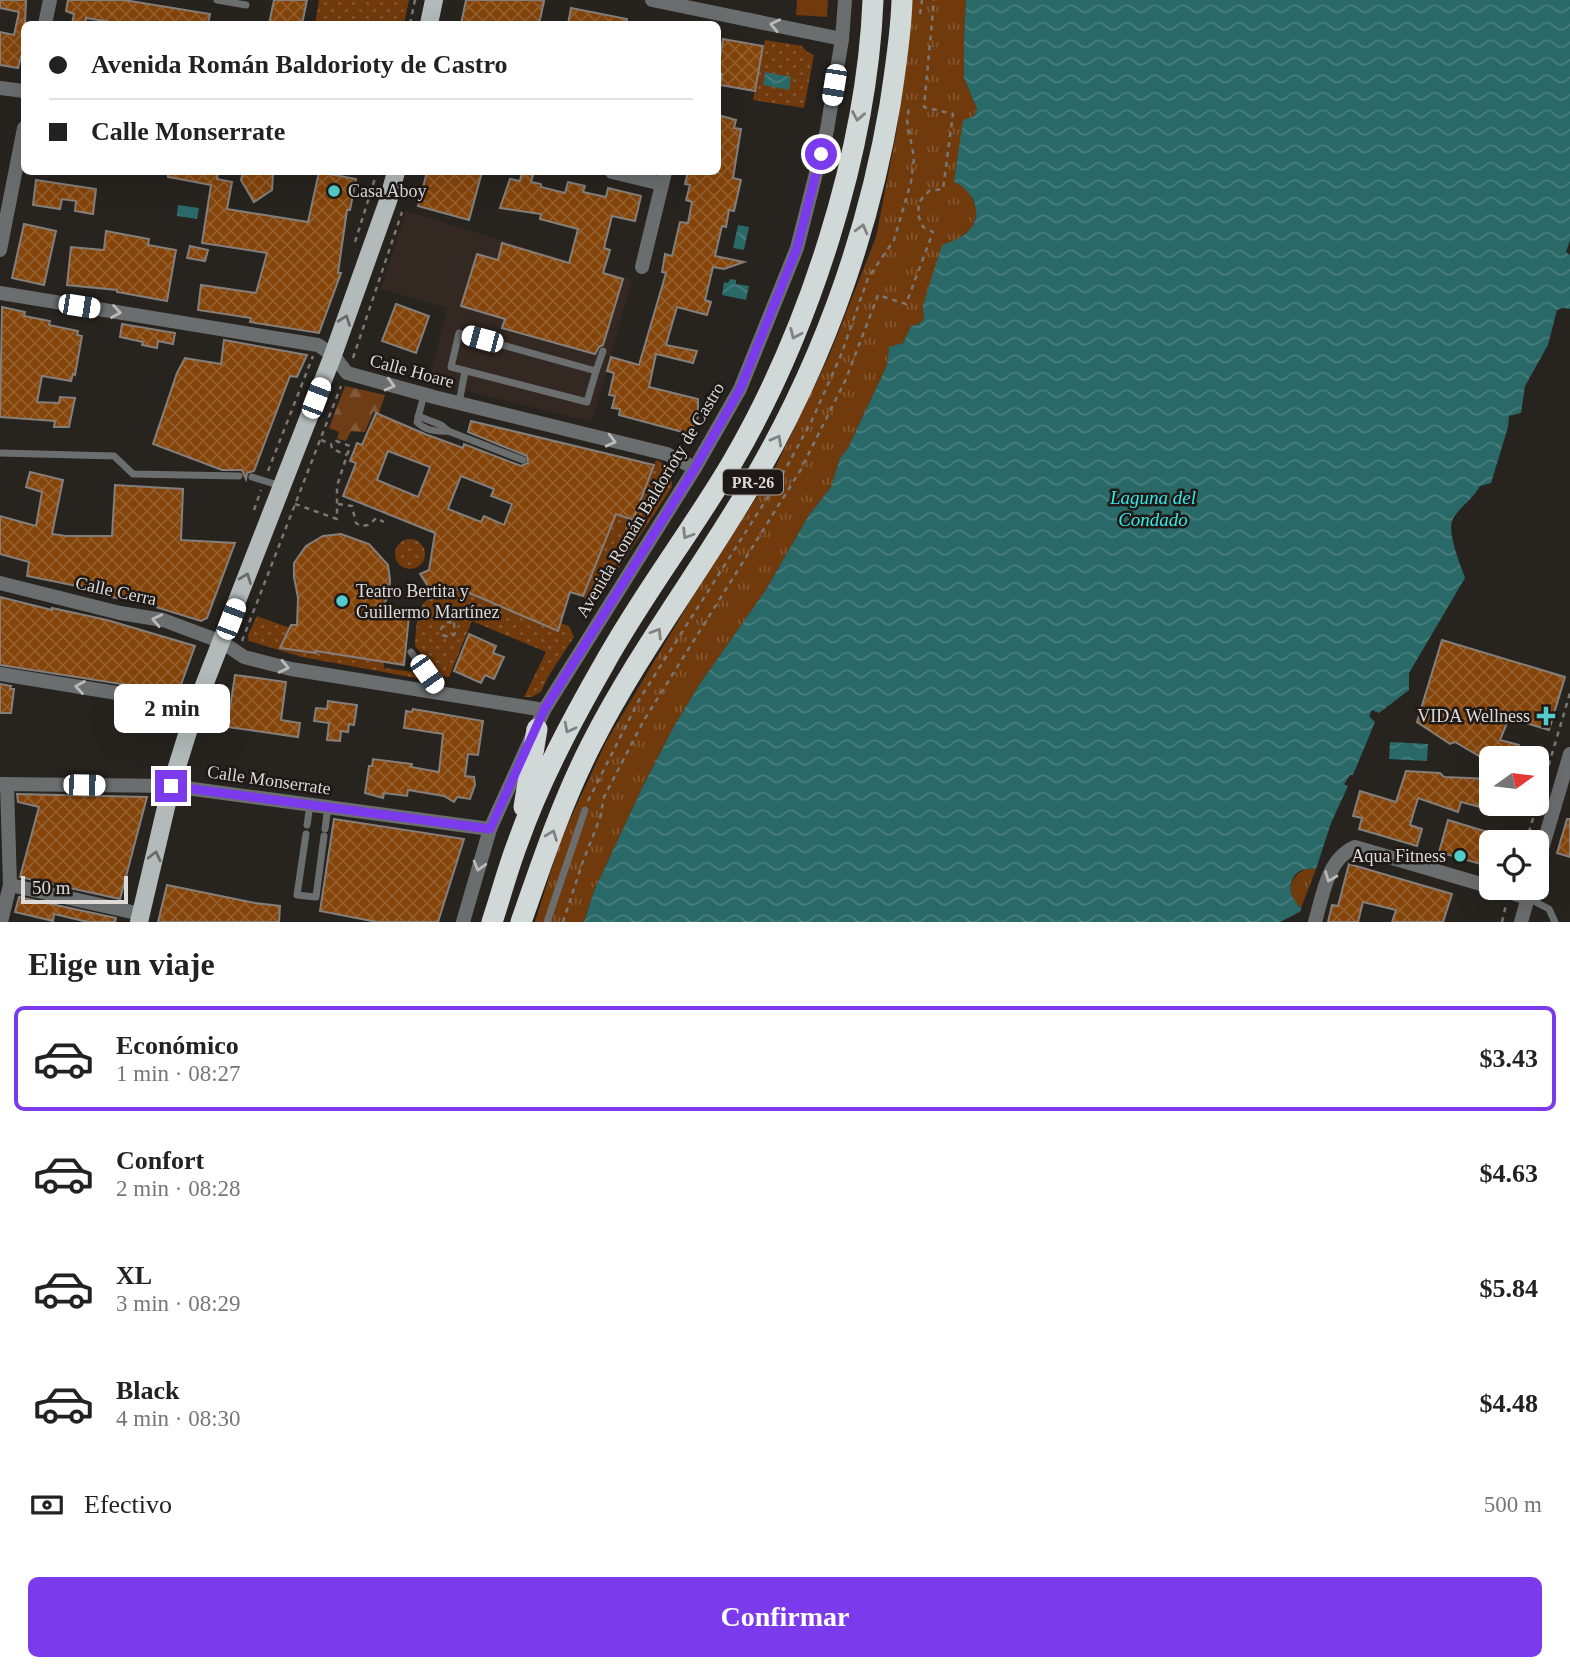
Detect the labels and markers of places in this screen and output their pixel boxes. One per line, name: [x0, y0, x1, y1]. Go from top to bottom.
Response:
place label: Casa Aboy: [348, 181, 427, 201]
marker: Casa Aboy: [326, 183, 342, 199]
place label: Teatro Bertita y Guillermo Martínez: [356, 581, 499, 622]
marker: Teatro Bertita y Guillermo Martínez: [334, 593, 350, 609]
place label: VIDA Wellness: [1417, 706, 1530, 726]
marker: VIDA Wellness: [1536, 706, 1556, 726]
place label: Aqua Fitness: [1352, 846, 1446, 866]
marker: Aqua Fitness: [1452, 848, 1468, 864]

